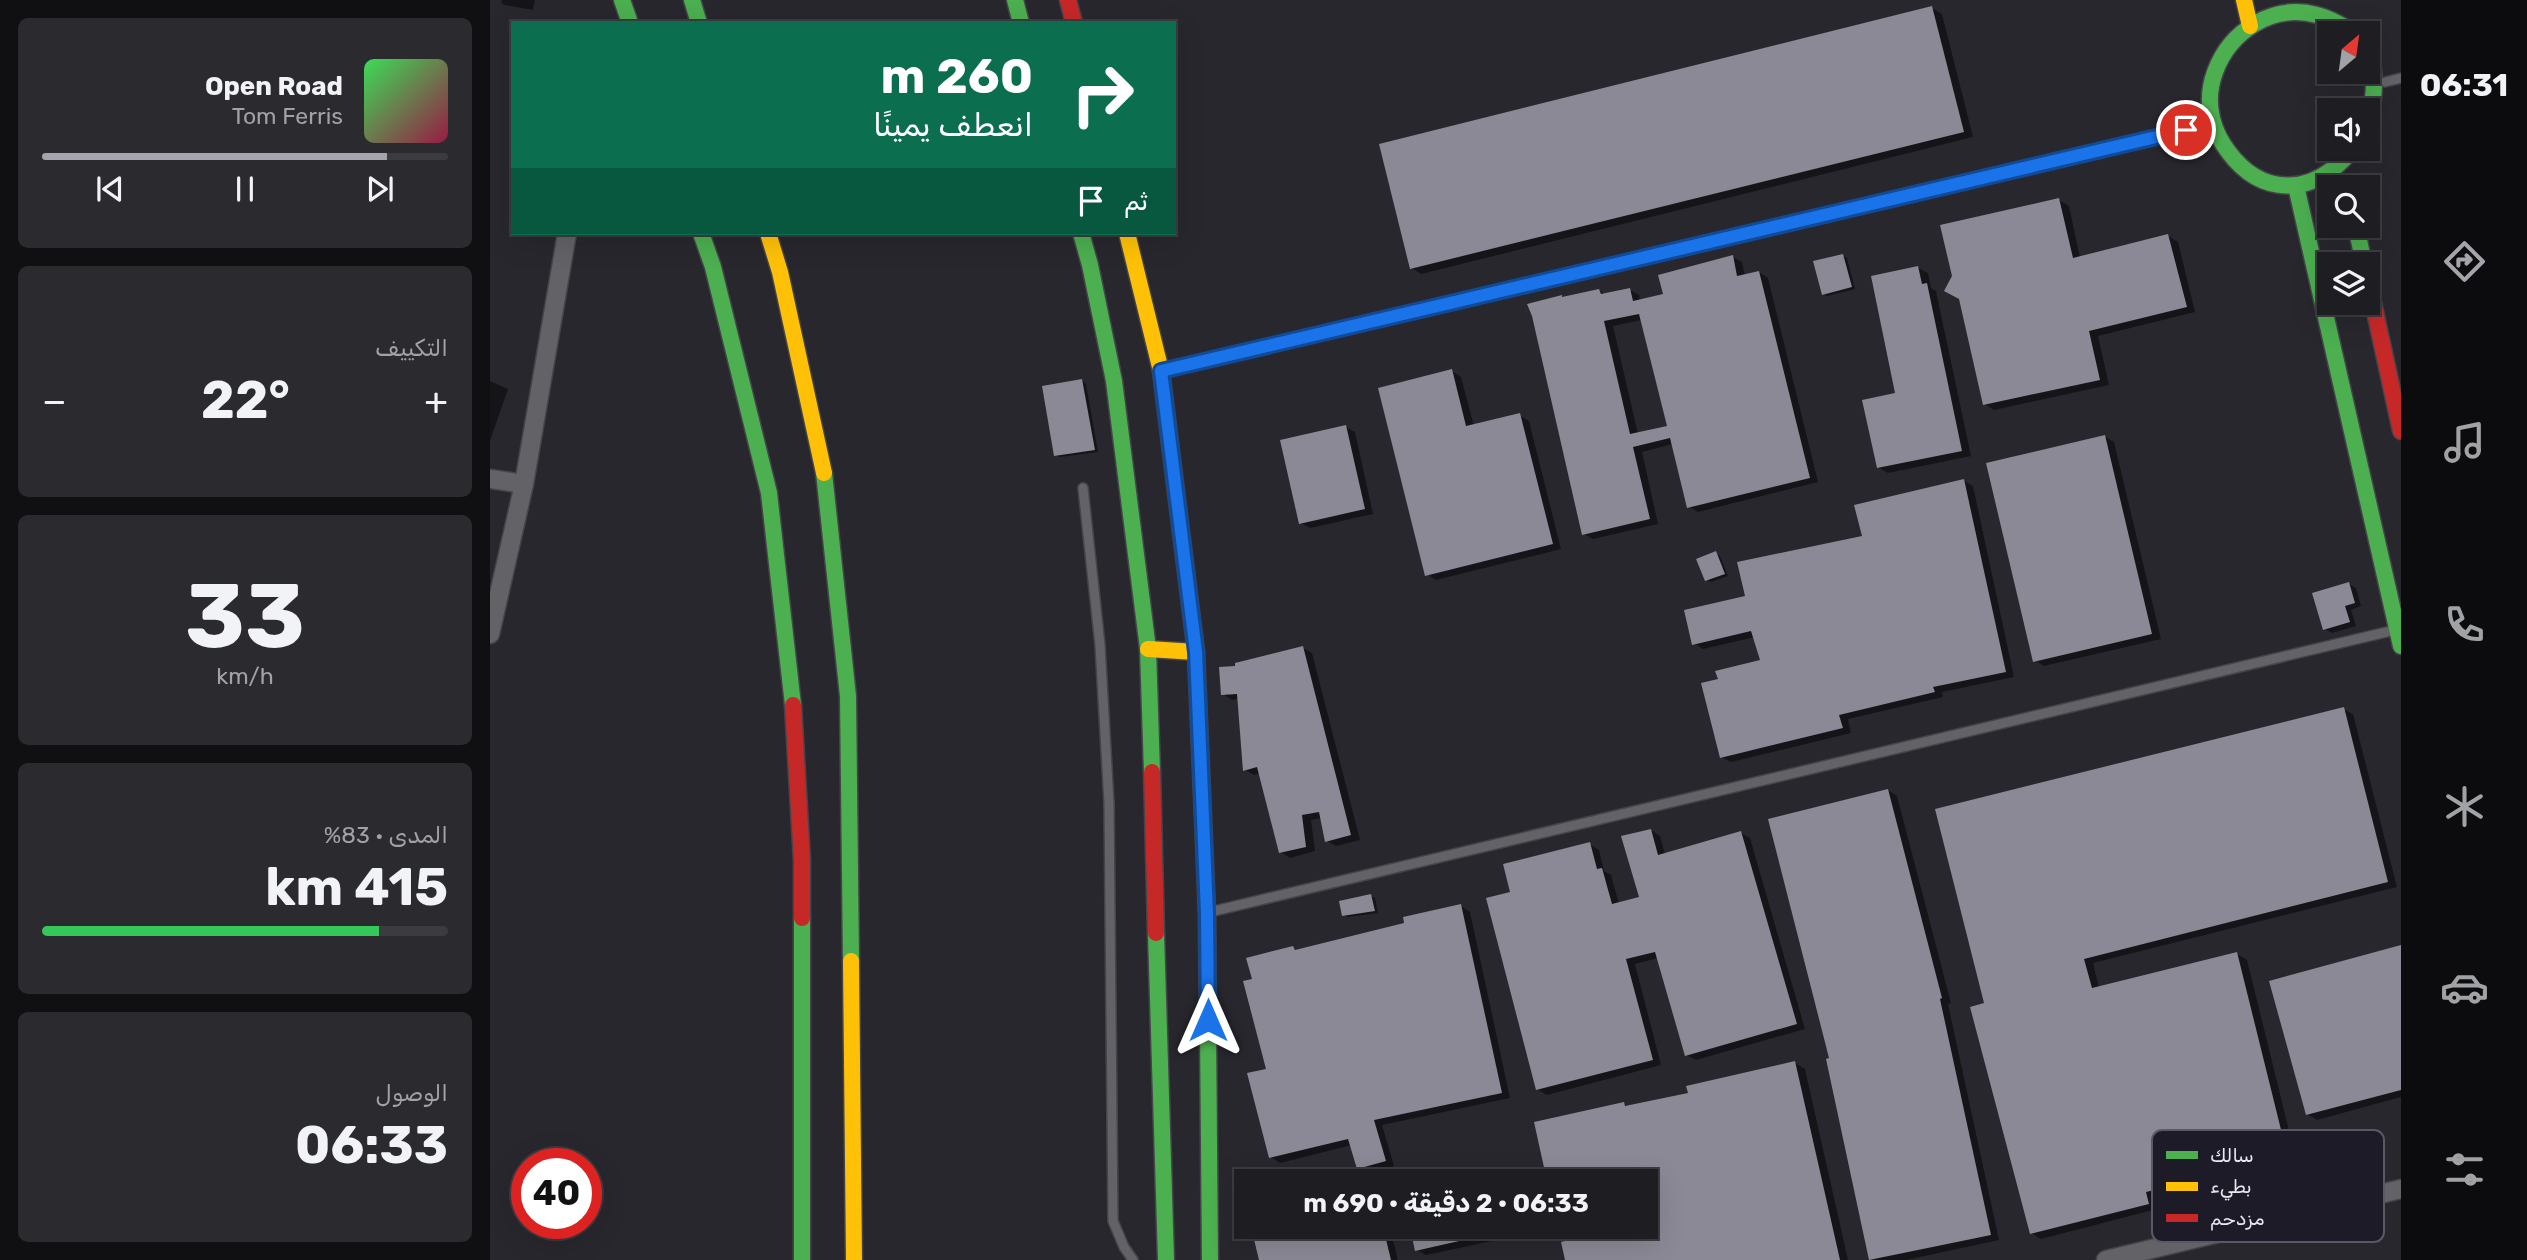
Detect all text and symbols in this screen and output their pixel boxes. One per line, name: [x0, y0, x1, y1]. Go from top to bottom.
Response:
north arrow: [2317, 21, 2380, 84]
map controls: [2317, 21, 2380, 315]
text: 260 m: [881, 47, 1033, 105]
icon: right: [1057, 49, 1148, 140]
text: 06:31: [2420, 66, 2508, 104]
text: Open Road: [205, 71, 343, 102]
button: sound: [2317, 98, 2380, 161]
pin: [2156, 100, 2216, 160]
text: Tom Ferris: [232, 102, 343, 130]
text: انعطف يمينًا: [873, 106, 1033, 144]
icon: arrive: [2167, 111, 2205, 149]
icon: previous: [91, 170, 129, 208]
icon: pause: [226, 170, 264, 208]
icon: next: [361, 170, 399, 208]
button: search: [2317, 175, 2380, 238]
icon: arrive: [1072, 182, 1110, 220]
text: ثم: [1124, 186, 1148, 217]
icon: directions: [2440, 237, 2489, 286]
button: layers: [2317, 252, 2380, 315]
text: التكييف: [375, 334, 448, 362]
text: 22°: [201, 369, 290, 431]
text: −: [42, 378, 67, 424]
text: +: [424, 378, 448, 424]
icon: music: [2440, 418, 2489, 467]
text: 33: [185, 562, 305, 670]
icon: phone: [2440, 600, 2489, 649]
text: km/h: [216, 662, 274, 690]
icon: climate: [2440, 782, 2489, 831]
text: المدى · 83%: [324, 821, 448, 849]
text: 415 km: [265, 856, 448, 918]
icon: car: [2440, 963, 2489, 1012]
position arrow: [1171, 983, 1245, 1057]
text: الوصول: [376, 1079, 448, 1107]
text: 06:33: [295, 1114, 448, 1176]
legend: [2152, 1130, 2384, 1242]
text: سالك: [2210, 1144, 2254, 1167]
icon: filters: [2440, 1145, 2489, 1194]
speed limit sign: 40: [511, 1148, 602, 1239]
text: بطيء: [2210, 1175, 2252, 1201]
text: 06:33 · 2 دقيقة · 690 m: [1303, 1188, 1589, 1219]
text: مزدحم: [2210, 1207, 2265, 1231]

